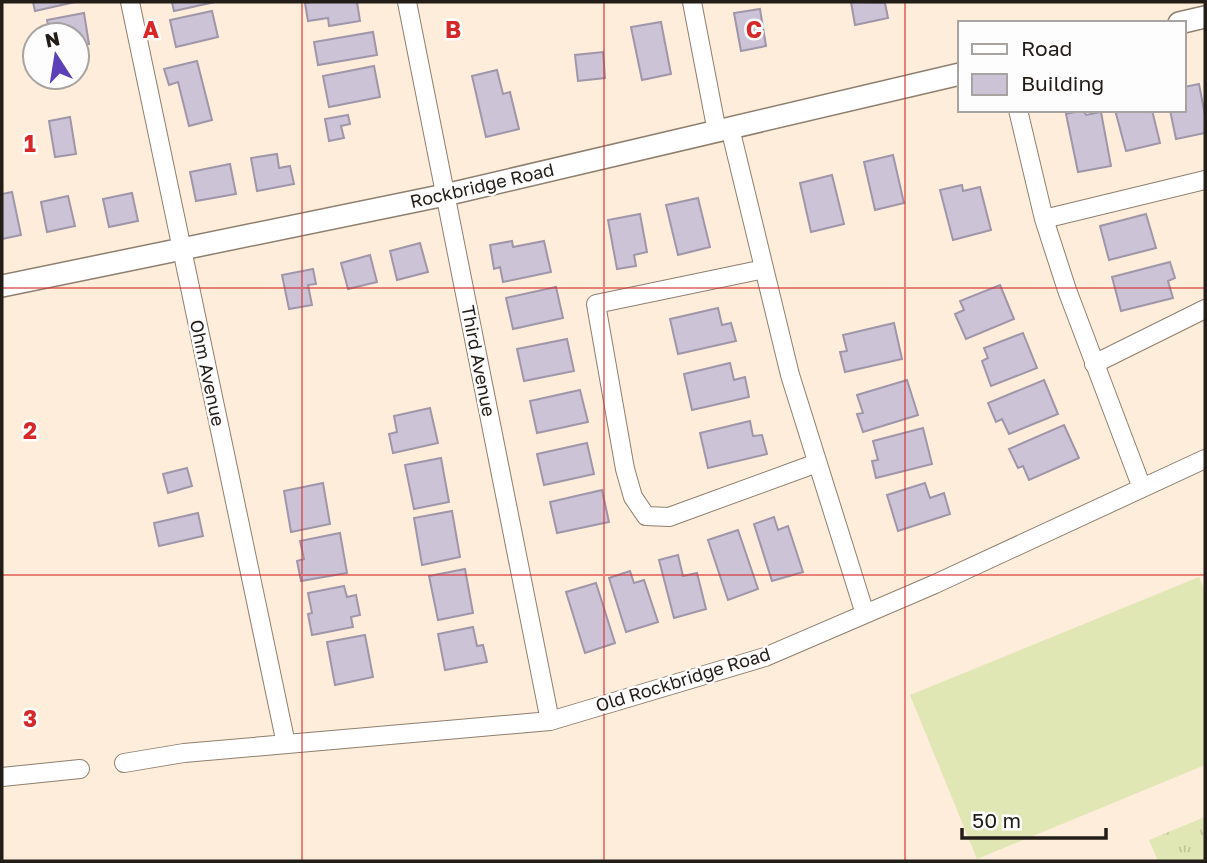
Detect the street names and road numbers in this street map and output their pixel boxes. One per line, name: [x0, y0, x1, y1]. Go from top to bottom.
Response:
street label: Rockbridge Road: [408, 158, 556, 212]
street label: Third Avenue: [457, 303, 501, 418]
street label: Ohm Avenue: [186, 318, 230, 428]
street label: Old Rockbridge Road: [593, 642, 773, 716]

